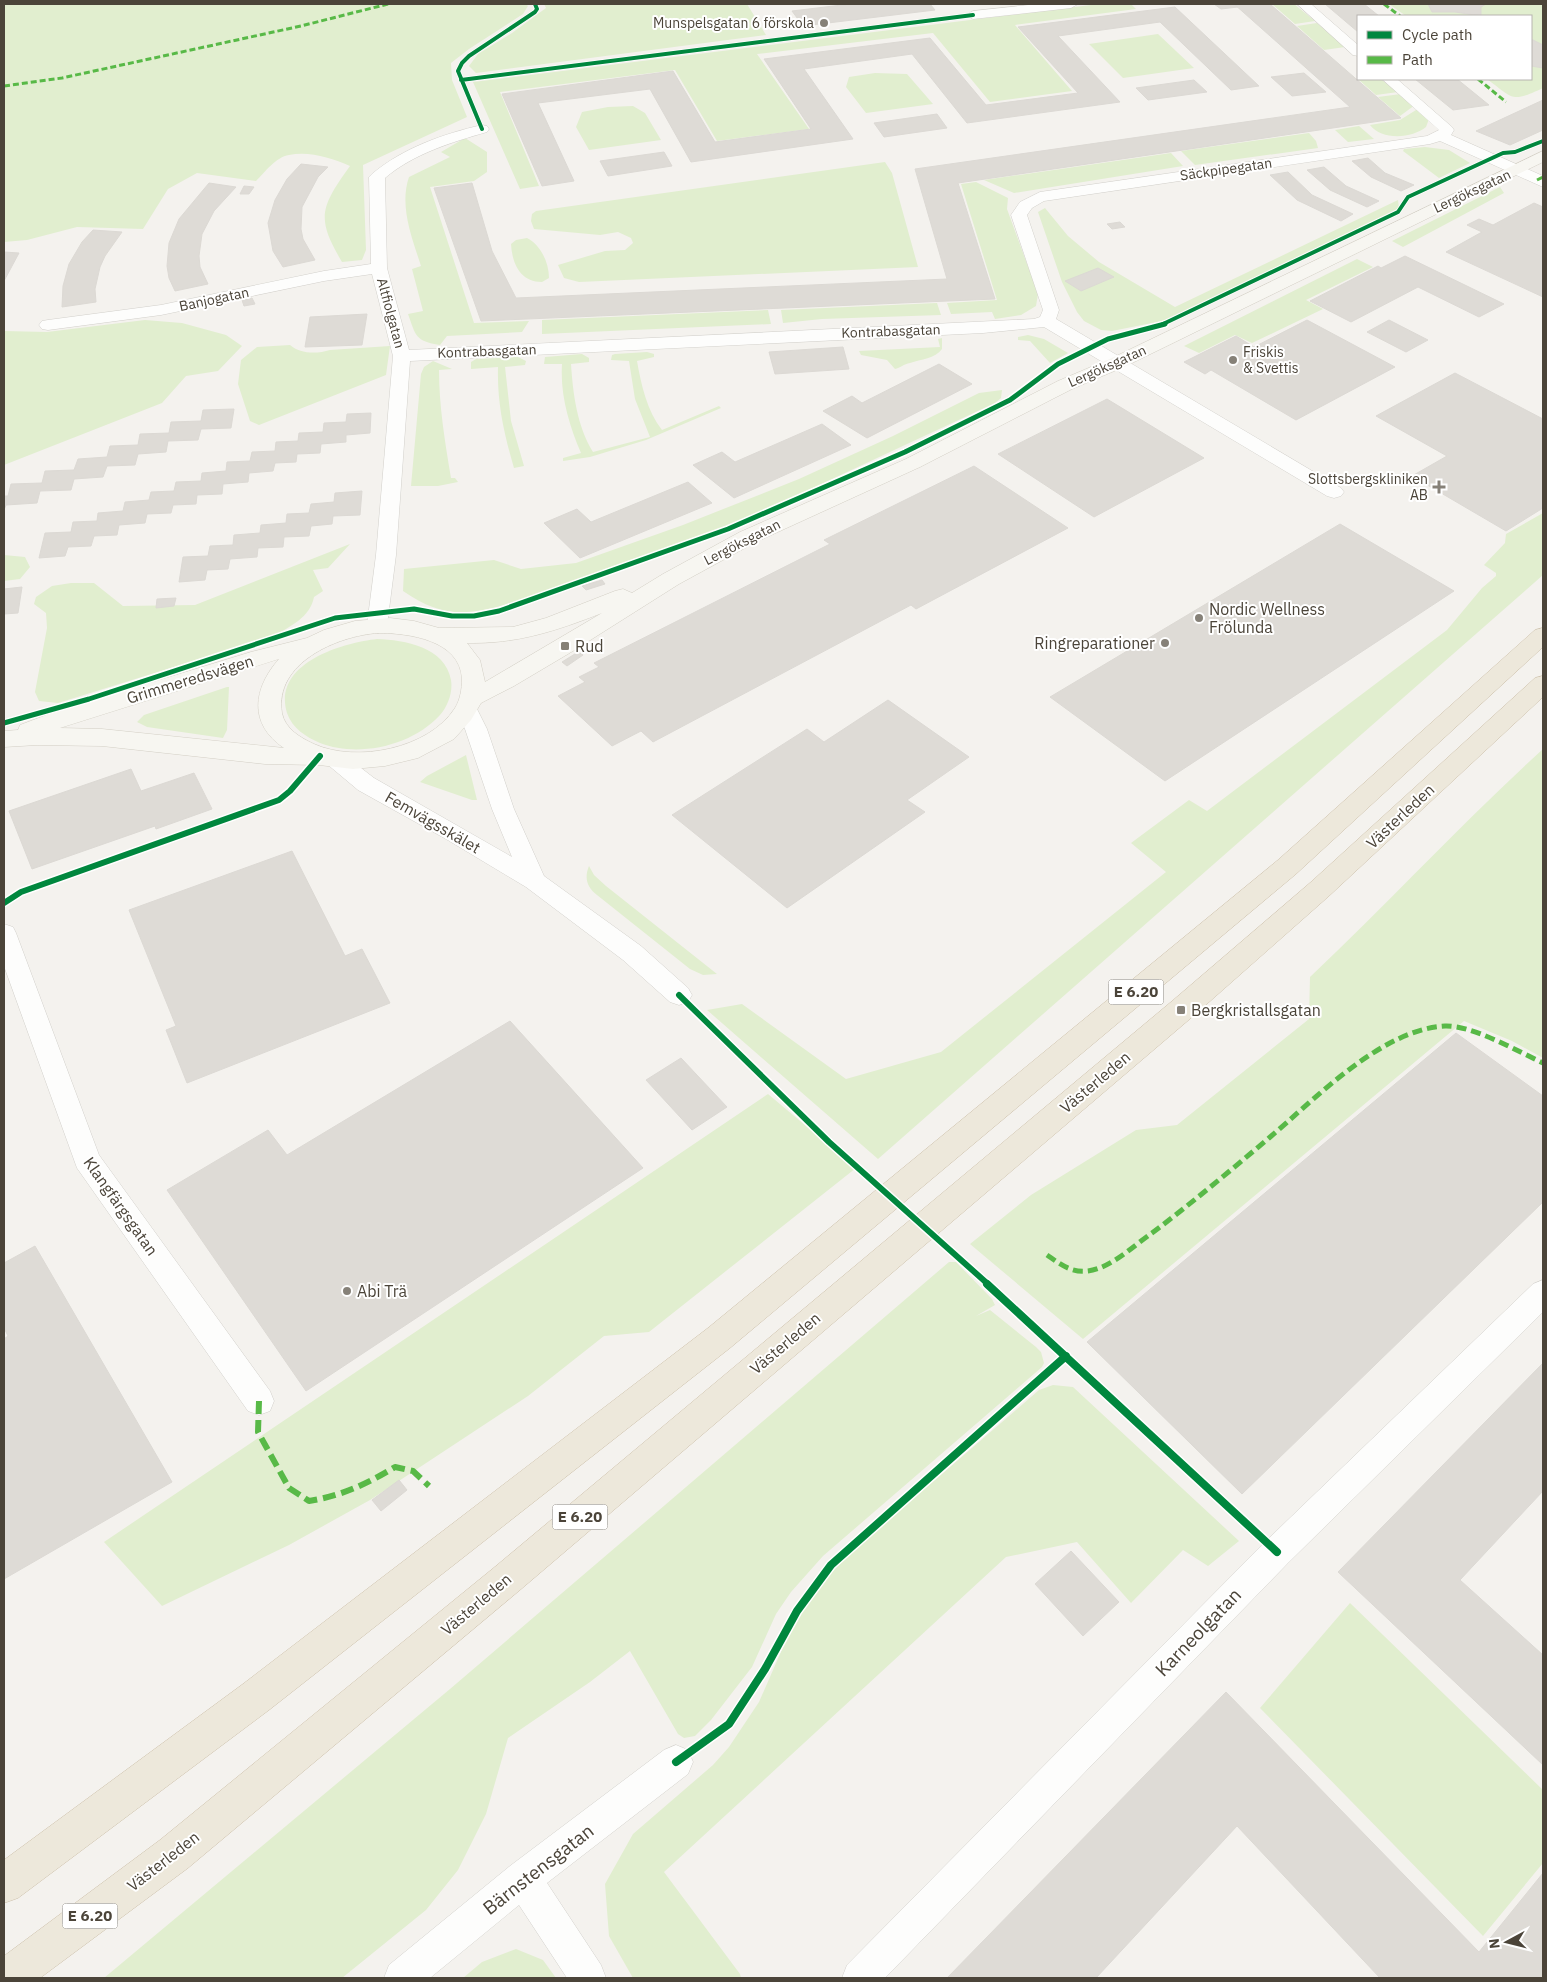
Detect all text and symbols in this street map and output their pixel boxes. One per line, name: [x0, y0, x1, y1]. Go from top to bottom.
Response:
place label: Munspelsgatan 6 förskola: [653, 14, 815, 32]
legend: [1357, 15, 1532, 80]
marker: Munspelsgatan 6 förskola: [818, 17, 830, 29]
text: Cycle path: [1402, 25, 1473, 44]
text: Path: [1402, 50, 1433, 69]
street label: Säckpipegatan: [1179, 154, 1273, 184]
street label: Lergöksgatan: [1430, 165, 1514, 217]
street label: Altfiolgatan: [373, 276, 409, 350]
street label: Banjogatan: [177, 283, 251, 315]
street label: Kontrabasgatan: [841, 320, 941, 342]
street label: Kontrabasgatan: [437, 340, 537, 362]
street label: Lergöksgatan: [1065, 341, 1149, 391]
place label: Friskis & Svettis: [1243, 343, 1299, 377]
marker: Friskis & Svettis: [1227, 354, 1239, 366]
place label: Slottsbergskliniken AB: [1308, 470, 1428, 504]
marker: Slottsbergskliniken AB: [1432, 480, 1446, 494]
street label: Lergöksgatan: [701, 515, 783, 569]
place label: Nordic Wellness Frölunda: [1209, 599, 1325, 637]
marker: Nordic Wellness Frölunda: [1193, 612, 1205, 624]
place label: Ringreparationer: [1034, 633, 1155, 653]
place label: Rud: [575, 636, 604, 656]
marker: Ringreparationer: [1159, 637, 1171, 649]
marker: Rud: [559, 640, 571, 652]
street label: Grimmeredsvägen: [124, 650, 256, 708]
street label: Västerleden: [1362, 779, 1438, 853]
street label: Femvägsskälet: [382, 787, 484, 857]
road number: E 6.20: [1108, 980, 1164, 1004]
place label: Bergkristallsgatan: [1191, 1000, 1321, 1020]
marker: Bergkristallsgatan: [1175, 1004, 1187, 1016]
street label: Västerleden: [1056, 1047, 1134, 1117]
street label: Klangfärgsgatan: [80, 1153, 162, 1259]
place label: Abi Trä: [357, 1281, 408, 1301]
marker: Abi Trä: [341, 1285, 353, 1297]
street label: Västerleden: [746, 1308, 824, 1378]
road number: E 6.20: [552, 1504, 608, 1530]
street label: Västerleden: [437, 1569, 515, 1639]
street label: Karneolgatan: [1150, 1583, 1246, 1681]
street label: Bärnstensgatan: [478, 1818, 598, 1920]
street label: Västerleden: [123, 1827, 203, 1895]
road number: E 6.20: [62, 1904, 118, 1928]
north arrow: [1482, 1917, 1532, 1967]
text: N: [1485, 1937, 1504, 1950]

